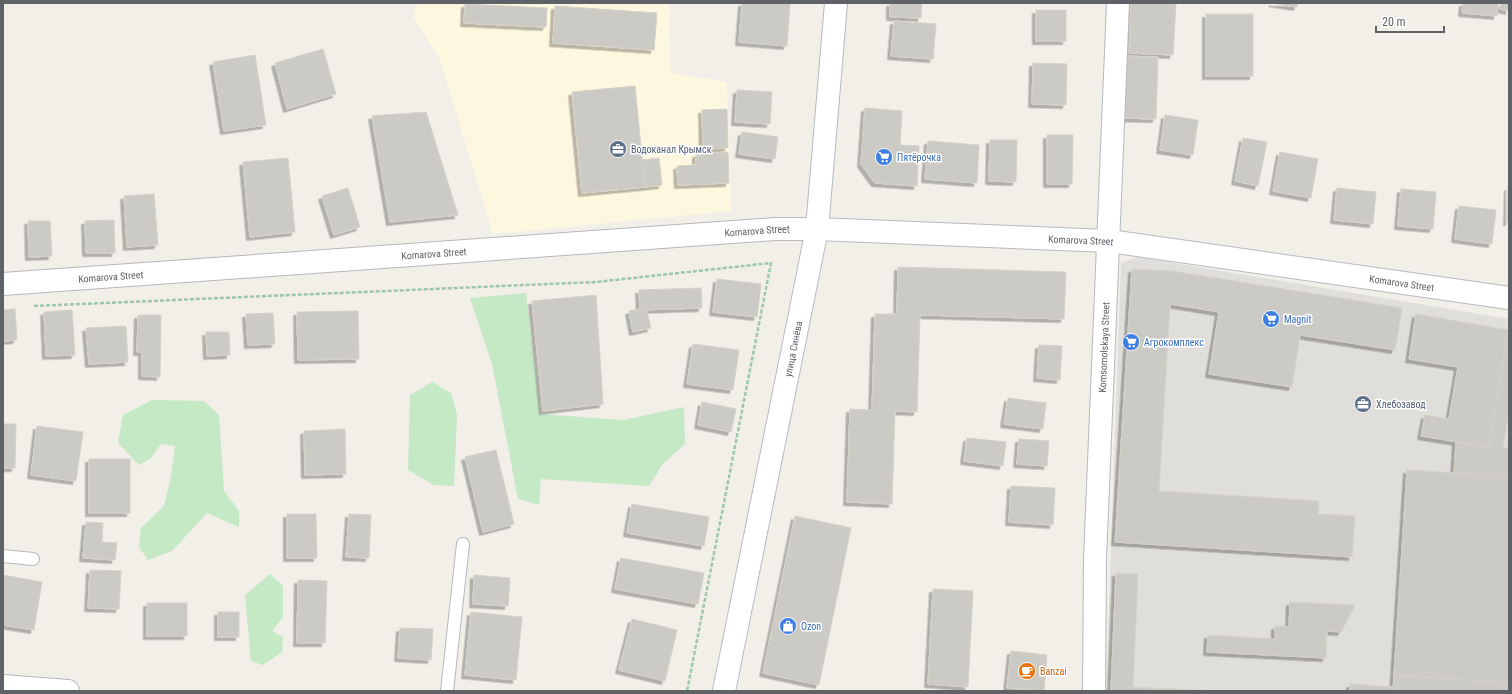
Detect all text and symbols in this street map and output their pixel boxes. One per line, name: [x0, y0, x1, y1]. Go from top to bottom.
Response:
scale bar: [1376, 8, 1444, 34]
text: 20 m: [1382, 15, 1406, 29]
office icon: Водоканал Крымск: [608, 139, 628, 159]
place label: Водоканал Крымск: [631, 144, 712, 155]
supermarket icon: Пятёрочка: [874, 147, 894, 167]
place label: Пятёрочка: [897, 152, 941, 163]
street label: Komarova Street: [724, 224, 790, 238]
street label: Komarova Street: [1048, 233, 1114, 247]
street label: Komarova Street: [401, 245, 467, 261]
street label: Komarova Street: [78, 269, 144, 284]
street label: Komarova Street: [1369, 273, 1435, 293]
street label: Komsomolskaya Street: [1096, 302, 1111, 393]
supermarket icon: Magnit: [1261, 309, 1281, 329]
place label: Magnit: [1284, 314, 1311, 325]
street label: улица Синёва: [782, 320, 804, 378]
supermarket icon: Агрокомплекс: [1121, 332, 1141, 352]
place label: Агрокомплекс: [1144, 337, 1204, 348]
office icon: Хлебозавод: [1353, 394, 1373, 414]
place label: Хлебозавод: [1376, 399, 1426, 410]
shop icon: Ozon: [778, 616, 798, 636]
place label: Ozon: [801, 621, 821, 632]
cafe icon: Banzai: [1017, 661, 1037, 681]
place label: Banzai: [1040, 666, 1067, 677]

